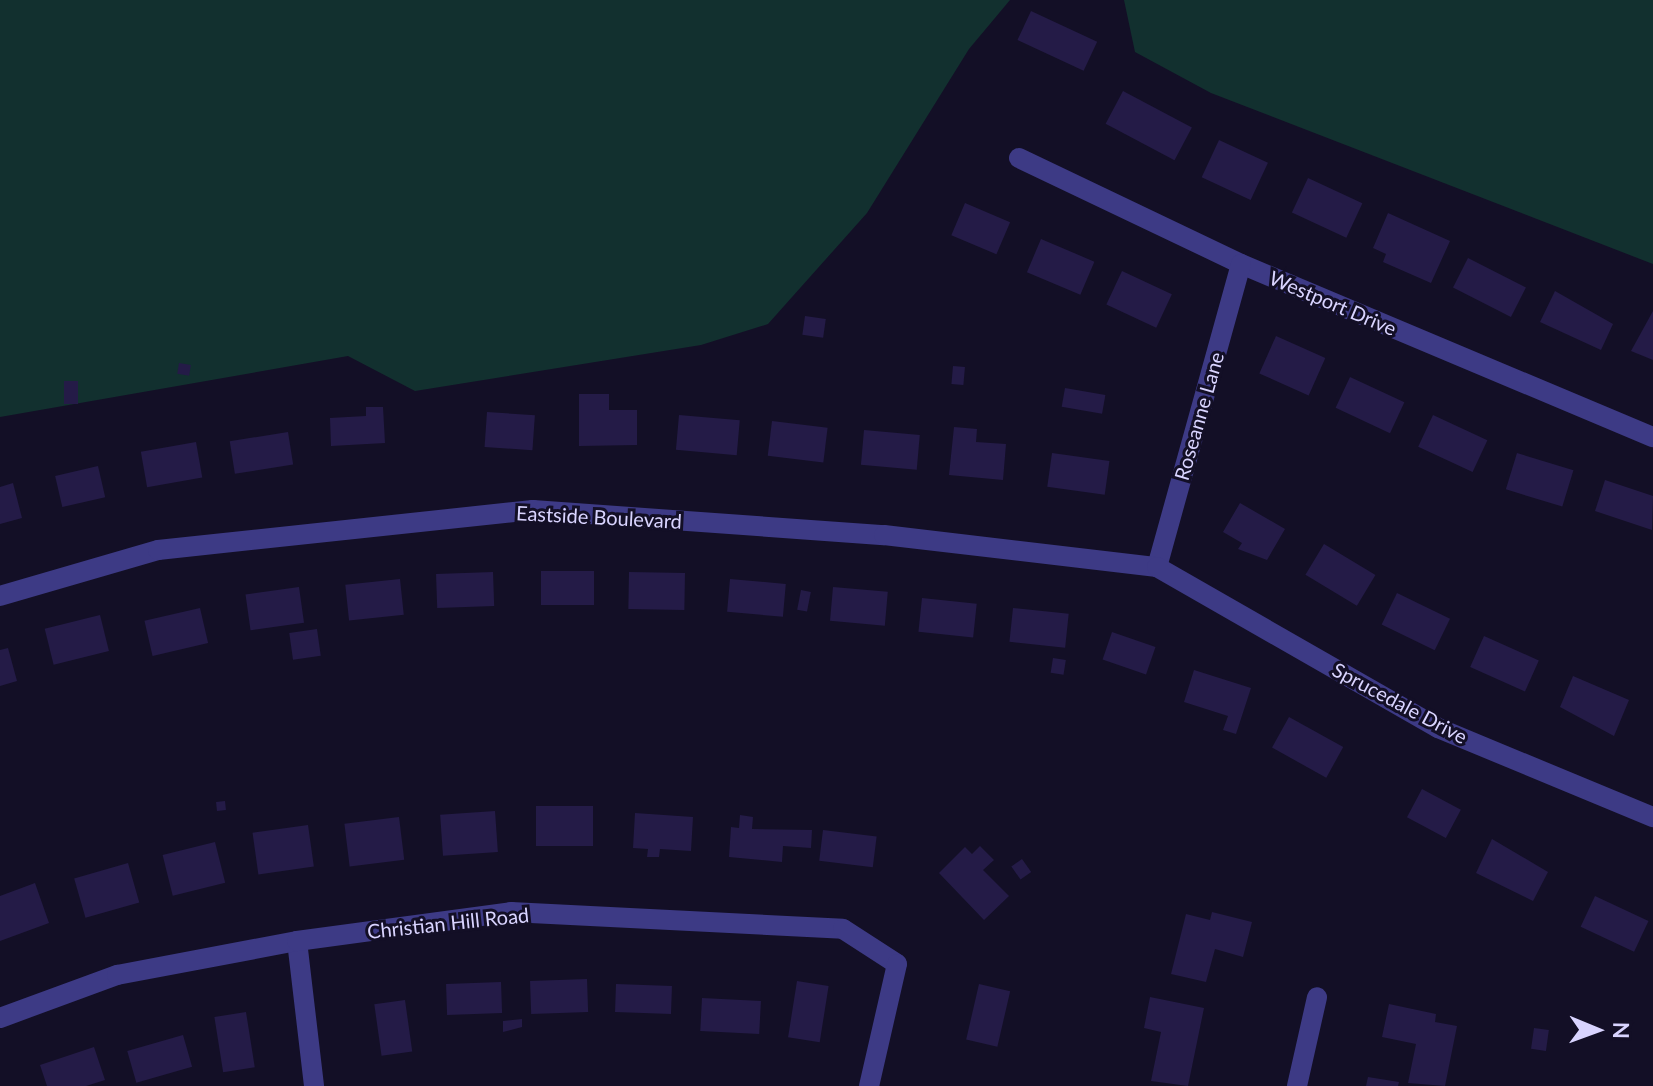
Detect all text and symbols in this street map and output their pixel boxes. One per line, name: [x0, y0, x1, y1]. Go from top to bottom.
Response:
street label: Westport Drive: [1266, 265, 1400, 341]
street label: Roseanne Lane: [1169, 349, 1229, 483]
street label: Eastside Boulevard: [515, 501, 683, 533]
street label: Sprucedale Drive: [1328, 657, 1472, 749]
street label: Christian Hill Road: [366, 903, 530, 943]
north arrow: [1557, 990, 1637, 1070]
text: N: [1608, 1022, 1635, 1039]

